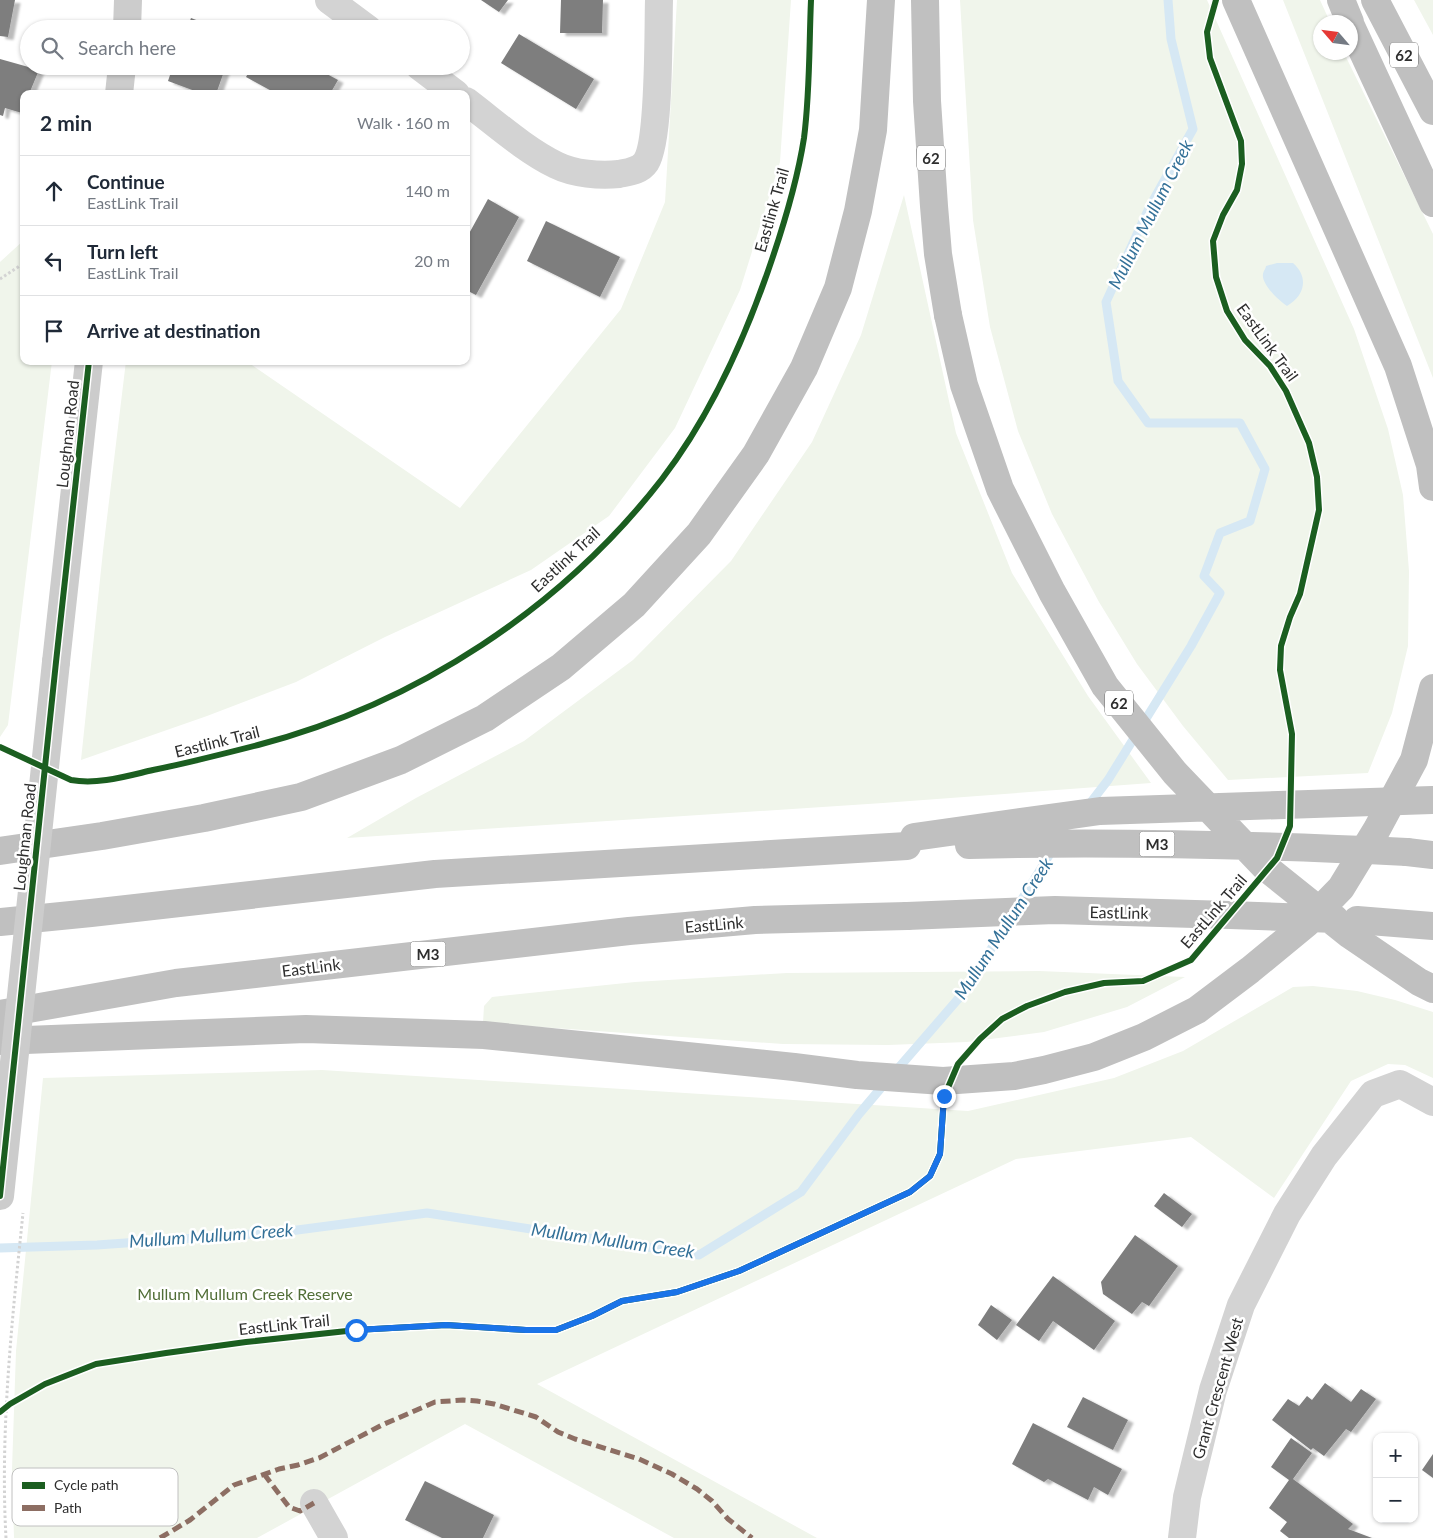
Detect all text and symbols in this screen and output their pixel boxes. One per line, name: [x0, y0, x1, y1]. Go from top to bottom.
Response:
north arrow: [1313, 15, 1358, 60]
search box: [20, 20, 470, 75]
icon: search: [38, 34, 66, 62]
text: Search here: [78, 36, 176, 59]
road number: 62: [1390, 42, 1418, 68]
text: 2 min: [40, 110, 92, 135]
text: Walk · 160 m: [357, 113, 450, 132]
water label: Mullum Mullum Creek: [1103, 135, 1197, 292]
road number: 62: [917, 146, 945, 170]
street label: Eastlink Trail: [750, 166, 792, 254]
text: Continue: [87, 170, 165, 193]
icon: ahead: [40, 177, 68, 205]
text: 140 m: [405, 181, 450, 200]
text: EastLink Trail: [87, 193, 178, 212]
text: Turn left: [87, 240, 158, 263]
icon: left: [40, 247, 68, 275]
text: 20 m: [414, 251, 450, 270]
text: EastLink Trail: [87, 263, 178, 282]
street label: EastLink Trail: [1233, 299, 1303, 385]
icon: arrive: [40, 317, 68, 345]
text: Arrive at destination: [87, 319, 260, 342]
street label: Loughnan Road: [52, 379, 82, 489]
street label: Eastlink Trail: [527, 522, 603, 596]
road number: 62: [1105, 690, 1133, 716]
street label: Eastlink Trail: [172, 721, 262, 761]
street label: Loughnan Road: [9, 782, 39, 892]
road number: M3: [1140, 832, 1174, 856]
water label: Mullum Mullum Creek: [949, 853, 1057, 1003]
street label: EastLink Trail: [1176, 870, 1250, 952]
street label: EastLink: [1089, 902, 1149, 922]
street label: EastLink: [684, 912, 745, 936]
road number: M3: [410, 942, 446, 966]
street label: EastLink: [281, 954, 342, 980]
route end: [933, 1085, 956, 1108]
water label: Mullum Mullum Creek: [128, 1218, 294, 1252]
water label: Mullum Mullum Creek: [530, 1218, 696, 1262]
park label: Mullum Mullum Creek Reserve: [137, 1284, 353, 1303]
street label: EastLink Trail: [238, 1310, 330, 1338]
street label: Grant Crescent West: [1188, 1315, 1246, 1461]
route start: [345, 1319, 368, 1342]
map controls: [1373, 1433, 1418, 1523]
button: +: [1373, 1433, 1418, 1478]
legend: [12, 1468, 178, 1526]
text: Cycle path: [54, 1476, 119, 1493]
button: −: [1373, 1478, 1418, 1523]
text: Path: [54, 1499, 82, 1516]

